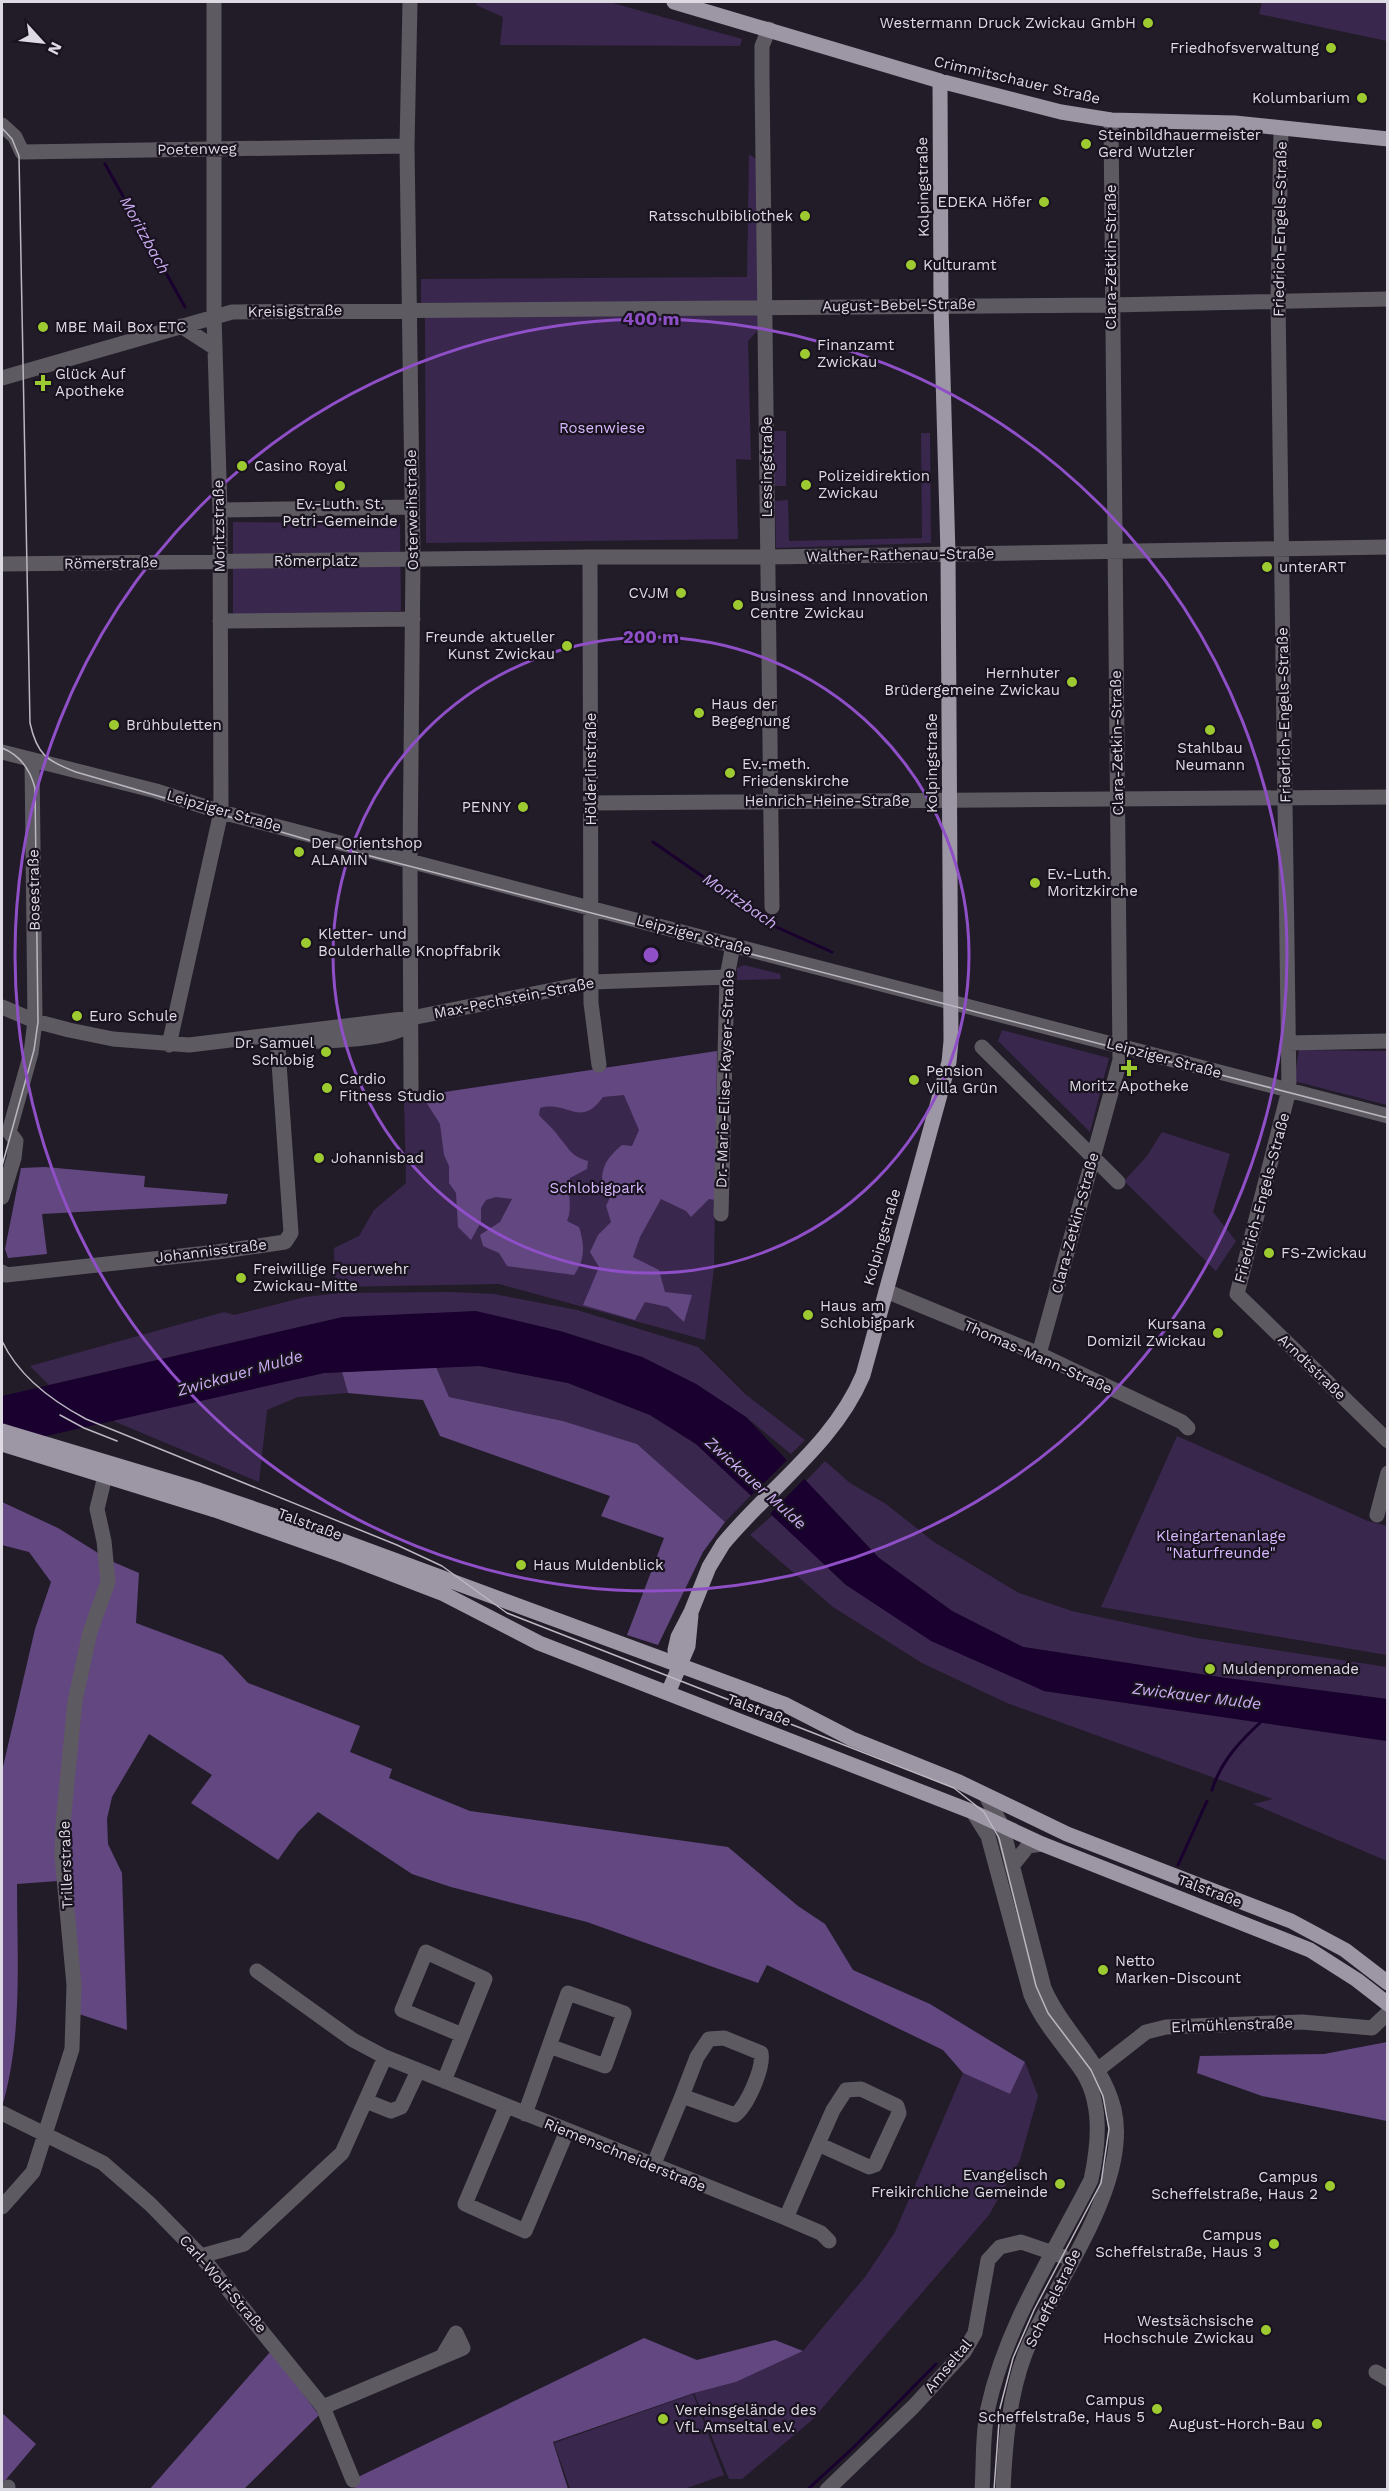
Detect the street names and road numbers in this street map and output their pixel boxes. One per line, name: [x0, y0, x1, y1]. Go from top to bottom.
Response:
street label: Crimmitschauer Straße: [932, 52, 1102, 108]
street label: Kolpingstraße: [913, 137, 933, 237]
street label: Poetenweg: [157, 139, 237, 159]
street label: Friedrich-Engels-Straße: [1269, 141, 1291, 317]
street label: Clara-Zetkin-Straße: [1102, 184, 1120, 330]
street label: August-Bebel-Straße: [822, 295, 976, 315]
street label: Kreisigstraße: [247, 301, 343, 321]
street label: Lessingstraße: [758, 417, 776, 517]
street label: Osterweihstraße: [402, 449, 422, 571]
street label: Moritzstraße: [209, 480, 229, 572]
street label: Walther-Rathenau-Straße: [806, 544, 994, 566]
street label: Römerplatz: [274, 552, 358, 570]
street label: Römerstraße: [64, 553, 158, 573]
street label: Friedrich-Engels-Straße: [1273, 627, 1295, 803]
street label: Clara-Zetkin-Straße: [1107, 670, 1127, 816]
street label: Hölderlinstraße: [582, 712, 600, 826]
street label: Kolpingstraße: [923, 713, 941, 813]
street label: Leipziger Straße: [165, 786, 283, 836]
street label: Heinrich-Heine-Straße: [744, 792, 910, 810]
street label: Bosestraße: [24, 849, 44, 931]
street label: Leipziger Straße: [634, 911, 754, 959]
street label: Dr.-Marie-Elise-Kayser-Straße: [712, 970, 738, 1188]
street label: Max-Pechstein-Straße: [432, 974, 596, 1022]
street label: Leipziger Straße: [1104, 1034, 1224, 1082]
street label: Friedrich-Engels-Straße: [1231, 1111, 1293, 1285]
street label: Clara-Zetkin-Straße: [1047, 1150, 1103, 1296]
street label: Kolpingstraße: [860, 1186, 904, 1288]
street label: Johannisstraße: [154, 1235, 268, 1267]
street label: Thomas-Mann-Straße: [961, 1316, 1115, 1398]
street label: Arndtstraße: [1274, 1330, 1350, 1404]
street label: Talstraße: [275, 1504, 345, 1544]
street label: Talstraße: [724, 1690, 794, 1730]
street label: Trillerstraße: [55, 1821, 77, 1909]
street label: Talstraße: [1175, 1871, 1245, 1911]
street label: Erlmühlenstraße: [1171, 2014, 1293, 2036]
street label: Riemenschneiderstraße: [542, 2114, 708, 2196]
street label: Carl-Wolf-Straße: [176, 2231, 270, 2337]
street label: Scheffelstraße: [1021, 2246, 1085, 2350]
street label: Amseltal: [920, 2335, 976, 2396]

